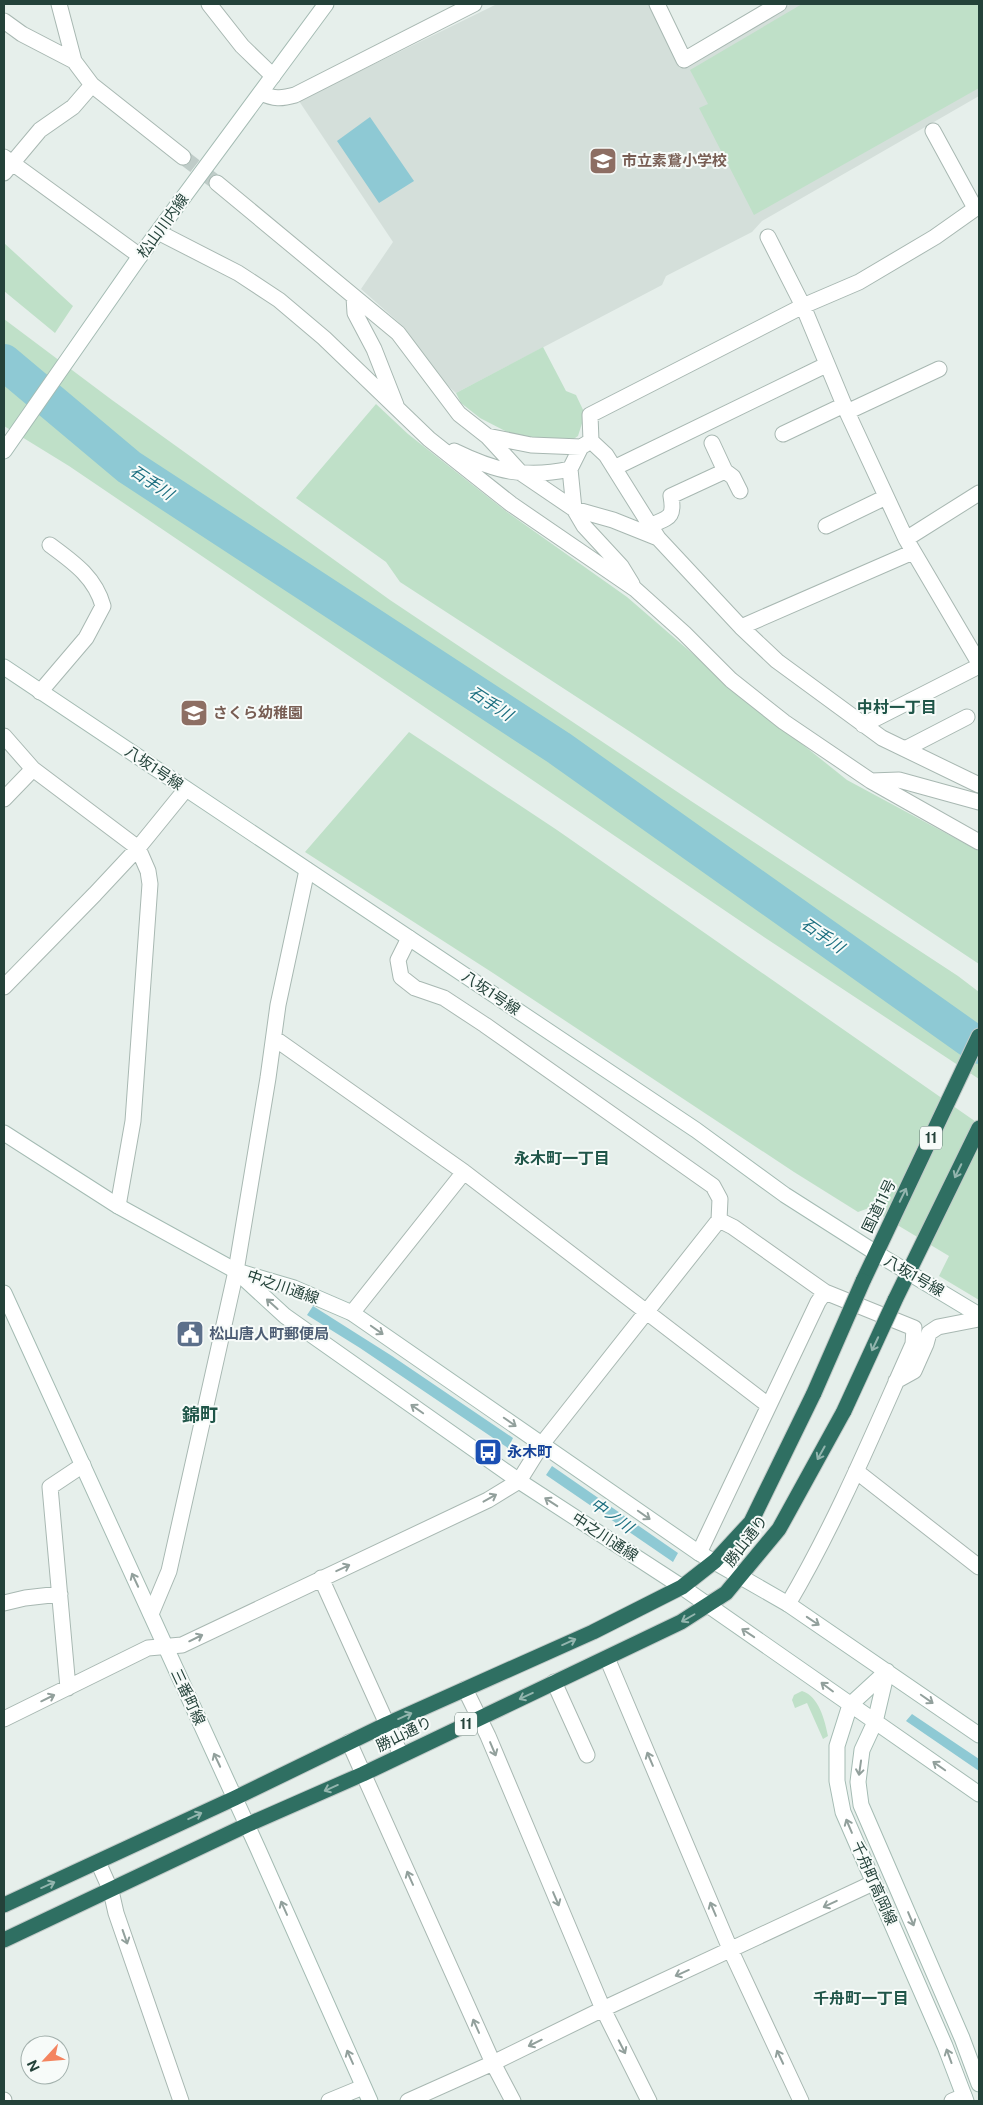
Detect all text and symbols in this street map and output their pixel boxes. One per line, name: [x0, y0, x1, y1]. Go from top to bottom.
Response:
school or university icon: 市立素鵞小学校: [588, 146, 618, 176]
place label: 市立素鵞小学校: [622, 152, 727, 169]
street label: 松山川内線: [134, 190, 192, 261]
water label: 石手川: [127, 461, 179, 505]
water label: 石手川: [465, 682, 518, 726]
school or university icon: さくら幼稚園: [179, 698, 209, 728]
district label: 中村一丁目: [857, 698, 937, 717]
place label: さくら幼稚園: [213, 704, 303, 721]
street label: 八坂1号線: [122, 742, 186, 793]
water label: 石手川: [798, 914, 849, 958]
street label: 八坂1号線: [459, 967, 523, 1018]
road number: 11: [920, 1126, 942, 1150]
district label: 永木町一丁目: [514, 1149, 610, 1168]
one-way arrow: [953, 1164, 963, 1179]
street label: 国道11号: [858, 1176, 899, 1235]
one-way arrow: [899, 1188, 908, 1203]
street label: 八坂1号線: [881, 1252, 947, 1299]
street label: 中之川通線: [245, 1266, 321, 1307]
one-way arrow: [265, 1298, 278, 1310]
public building icon: 松山唐人町郵便局: [175, 1319, 205, 1349]
place label: 松山唐人町郵便局: [209, 1325, 329, 1342]
one-way arrow: [370, 1325, 384, 1335]
one-way arrow: [869, 1336, 879, 1351]
district label: 錦町: [182, 1404, 218, 1425]
one-way arrow: [411, 1404, 424, 1415]
one-way arrow: [503, 1417, 517, 1427]
bus stop icon: 永木町: [473, 1437, 503, 1467]
place label: 永木町: [507, 1443, 552, 1460]
one-way arrow: [815, 1446, 825, 1460]
one-way arrow: [482, 1493, 496, 1503]
water label: 中ノ川: [587, 1494, 638, 1538]
one-way arrow: [544, 1497, 558, 1507]
street label: 中之川通線: [569, 1509, 641, 1564]
one-way arrow: [637, 1510, 651, 1520]
street label: 勝山通り: [720, 1512, 771, 1570]
one-way arrow: [335, 1563, 350, 1572]
one-way arrow: [130, 1573, 140, 1588]
one-way arrow: [680, 1613, 695, 1623]
one-way arrow: [805, 1616, 819, 1626]
one-way arrow: [742, 1628, 756, 1638]
one-way arrow: [189, 1633, 204, 1643]
one-way arrow: [561, 1637, 576, 1647]
street label: 三番町線: [168, 1666, 209, 1728]
one-way arrow: [820, 1682, 834, 1692]
one-way arrow: [519, 1692, 534, 1701]
one-way arrow: [40, 1693, 55, 1703]
one-way arrow: [919, 1694, 933, 1704]
one-way arrow: [397, 1711, 412, 1720]
road number: 11: [455, 1712, 477, 1736]
street label: 勝山通り: [373, 1713, 434, 1754]
one-way arrow: [489, 1741, 499, 1756]
one-way arrow: [645, 1752, 654, 1767]
one-way arrow: [212, 1753, 221, 1768]
one-way arrow: [854, 1759, 864, 1775]
one-way arrow: [932, 1761, 946, 1771]
one-way arrow: [324, 1784, 339, 1793]
one-way arrow: [188, 1811, 203, 1821]
one-way arrow: [844, 1819, 854, 1834]
street label: 千舟町高岡線: [848, 1838, 901, 1927]
one-way arrow: [404, 1870, 414, 1885]
one-way arrow: [40, 1880, 55, 1889]
one-way arrow: [552, 1891, 562, 1906]
one-way arrow: [822, 1900, 837, 1910]
one-way arrow: [279, 1901, 289, 1916]
one-way arrow: [708, 1902, 718, 1917]
one-way arrow: [906, 1911, 916, 1926]
one-way arrow: [121, 1929, 130, 1945]
one-way arrow: [675, 1969, 690, 1979]
district label: 千舟町一丁目: [813, 1989, 909, 2008]
one-way arrow: [471, 2019, 481, 2034]
north arrow: [20, 2035, 70, 2085]
one-way arrow: [528, 2038, 543, 2048]
one-way arrow: [618, 2039, 627, 2054]
one-way arrow: [944, 2048, 953, 2064]
one-way arrow: [345, 2050, 354, 2065]
one-way arrow: [775, 2050, 785, 2065]
text: N: [24, 2057, 43, 2074]

